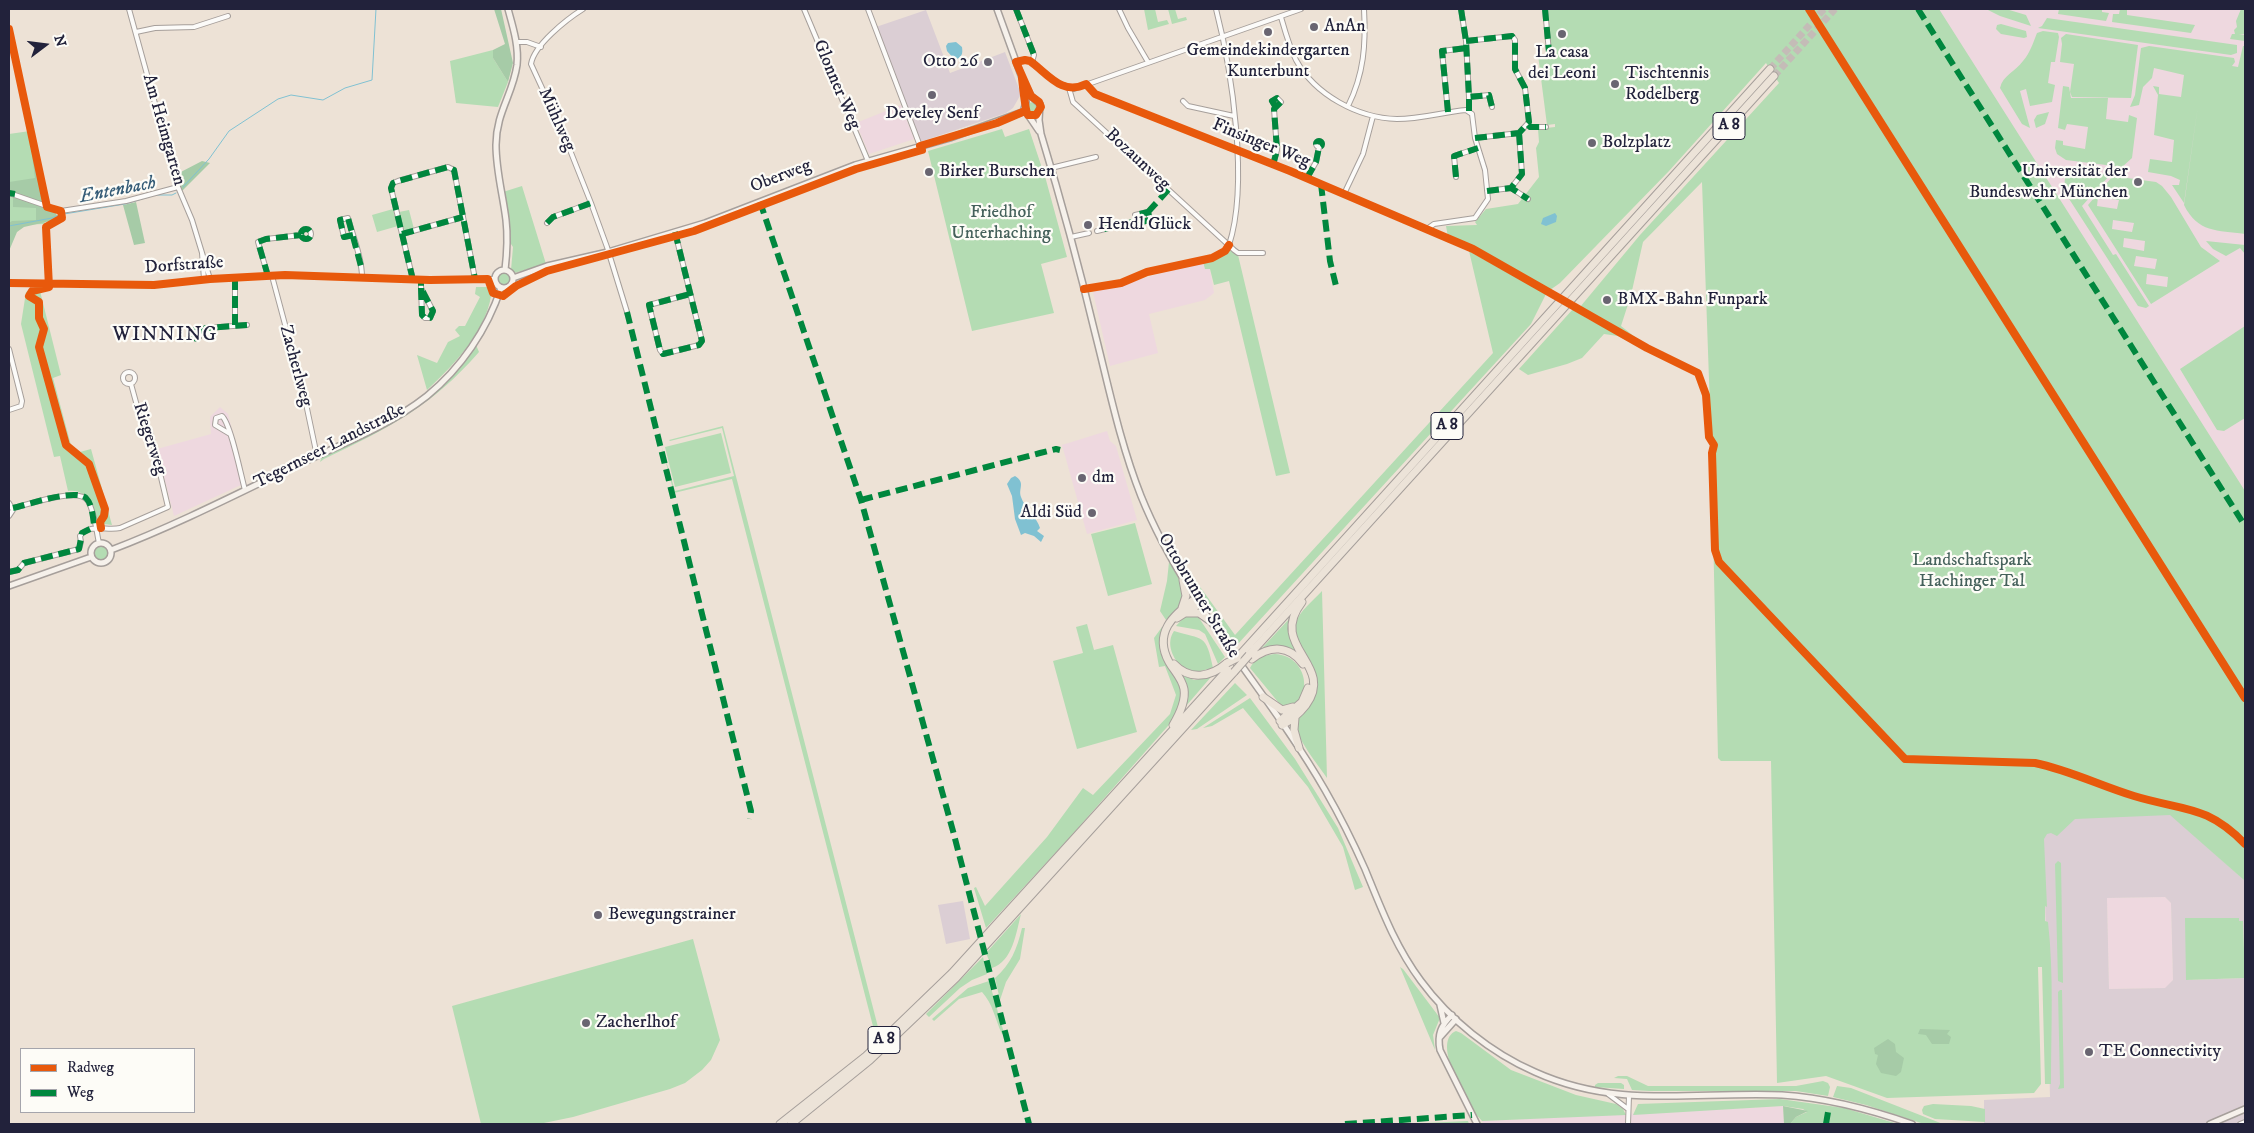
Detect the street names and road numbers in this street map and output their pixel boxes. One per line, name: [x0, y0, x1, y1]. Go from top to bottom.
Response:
street label: Glonner Weg: [807, 37, 865, 133]
street label: Am Heimgarten: [137, 72, 189, 188]
street label: Mühlweg: [532, 85, 580, 155]
road number: A 8: [1713, 112, 1745, 140]
street label: Finsinger Weg: [1209, 115, 1313, 173]
street label: Bozaunweg: [1100, 124, 1174, 196]
street label: Oberweg: [748, 156, 814, 198]
street label: Dorfstraße: [144, 252, 224, 280]
street label: Zacherlweg: [274, 323, 316, 409]
street label: Riegerweg: [127, 400, 171, 478]
street label: Tegernseer Landstraße: [251, 400, 409, 494]
road number: A 8: [1431, 412, 1463, 440]
street label: Ottobrunner Straße: [1152, 530, 1244, 662]
road number: A 8: [868, 1026, 900, 1054]

